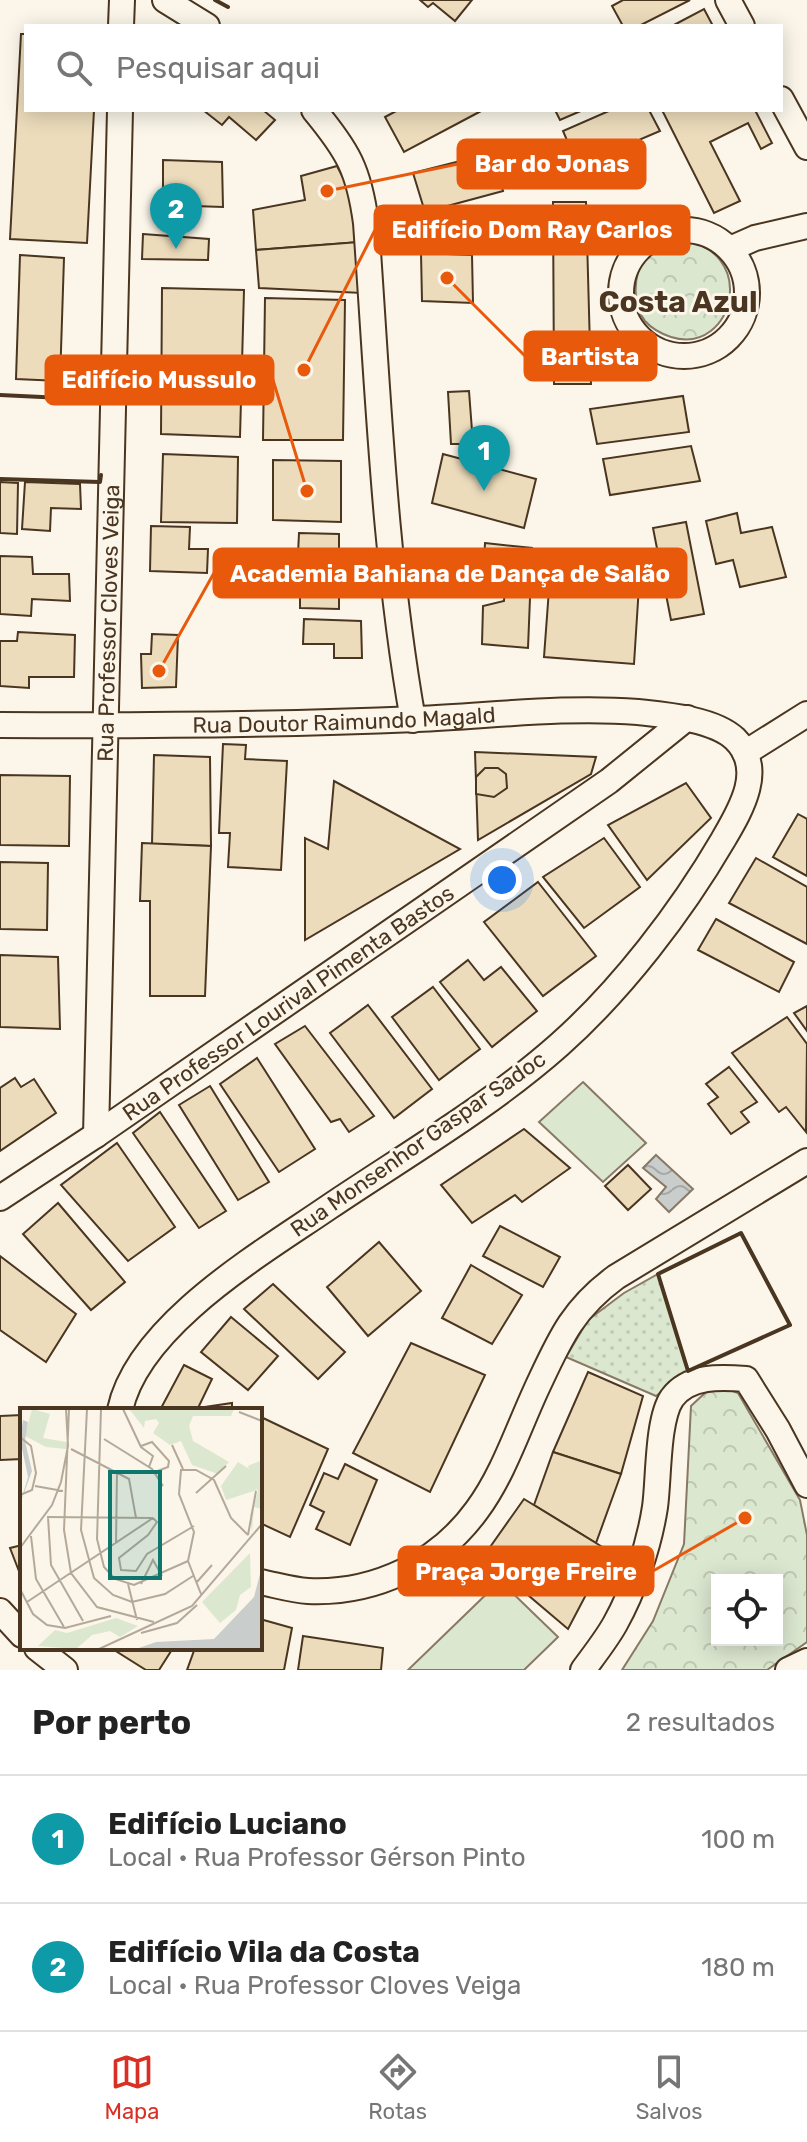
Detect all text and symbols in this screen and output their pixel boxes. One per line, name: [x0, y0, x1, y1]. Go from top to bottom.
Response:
search box: [24, 24, 783, 112]
icon: search: [52, 46, 96, 90]
text: Pesquisar aqui: [116, 50, 320, 86]
callout: Bar do Jonas: [458, 140, 645, 188]
text: Bar do Jonas: [474, 150, 630, 178]
pin: 2: [150, 183, 202, 249]
callout: Edifício Dom Ray Carlos: [375, 206, 689, 254]
text: Edifício Dom Ray Carlos: [391, 216, 673, 244]
district label: Costa Azul: [598, 284, 758, 320]
callout: Bartista: [525, 332, 656, 380]
text: Bartista: [541, 343, 639, 371]
callout: Edifício Mussulo: [46, 356, 273, 404]
text: Edifício Mussulo: [62, 366, 257, 394]
pin: 1: [458, 425, 510, 491]
street label: Rua Professor Cloves Veiga: [91, 484, 125, 762]
callout: Academia Bahiana de Dança de Salão: [214, 549, 686, 597]
text: Academia Bahiana de Dança de Salão: [230, 560, 670, 588]
street label: Rua Doutor Raimundo Magald: [192, 701, 496, 738]
your location: [482, 860, 522, 900]
street label: Rua Professor Lourival Pimenta Bastos: [117, 879, 459, 1126]
street label: Rua Monsenhor Gaspar Sadoc: [285, 1045, 551, 1243]
inset map: [20, 1408, 262, 1650]
callout: Praça Jorge Freire: [399, 1547, 653, 1595]
text: Praça Jorge Freire: [415, 1558, 637, 1586]
map controls: [711, 1574, 783, 1646]
button: locate: [711, 1574, 783, 1646]
text: Por perto: [32, 1702, 191, 1743]
text: 2 resultados: [626, 1707, 775, 1738]
text: Edifício Luciano: [108, 1806, 347, 1842]
text: 1: [52, 1824, 64, 1855]
text: 100 m: [701, 1824, 775, 1855]
text: Local · Rua Professor Gérson Pinto: [108, 1842, 526, 1873]
text: Edifício Vila da Costa: [108, 1934, 420, 1970]
text: 2: [50, 1952, 66, 1983]
text: 180 m: [701, 1952, 775, 1983]
text: Local · Rua Professor Cloves Veiga: [108, 1970, 521, 2001]
tab: Mapa: [104, 2050, 159, 2125]
tab: Rotas: [368, 2050, 427, 2125]
tab: Salvos: [636, 2050, 703, 2125]

